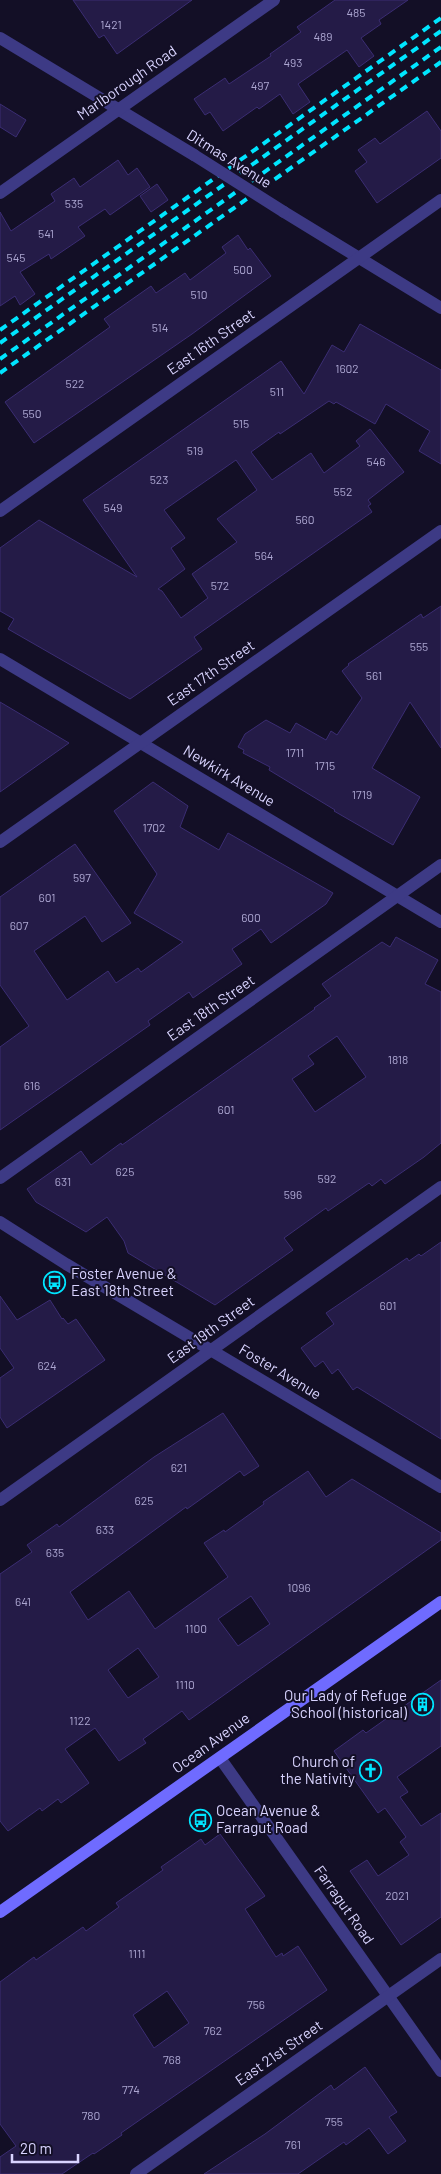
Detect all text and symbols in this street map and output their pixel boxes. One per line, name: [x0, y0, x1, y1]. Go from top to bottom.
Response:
house number: 485: [346, 5, 366, 19]
house number: 1421: [100, 17, 122, 31]
house number: 489: [313, 29, 333, 43]
street label: Marlborough Road: [73, 41, 180, 123]
house number: 493: [283, 55, 303, 69]
house number: 497: [251, 78, 270, 92]
street label: Ditmas Avenue: [184, 125, 275, 191]
house number: 535: [65, 196, 83, 210]
house number: 541: [38, 226, 54, 240]
house number: 545: [7, 250, 25, 264]
house number: 500: [233, 262, 253, 276]
house number: 510: [191, 287, 207, 301]
street label: East 16th Street: [163, 304, 258, 378]
house number: 514: [152, 320, 168, 334]
house number: 1602: [335, 361, 359, 375]
house number: 522: [65, 376, 85, 390]
house number: 511: [270, 384, 284, 398]
house number: 550: [22, 406, 42, 420]
house number: 515: [233, 416, 249, 430]
house number: 519: [187, 443, 203, 457]
house number: 546: [367, 454, 385, 468]
house number: 523: [150, 472, 168, 486]
house number: 552: [334, 484, 352, 498]
house number: 549: [103, 500, 123, 514]
house number: 560: [295, 512, 315, 526]
house number: 564: [255, 548, 273, 562]
house number: 572: [211, 578, 229, 592]
street label: East 17th Street: [163, 635, 257, 709]
house number: 555: [410, 639, 428, 653]
house number: 561: [366, 668, 382, 682]
street label: Newkirk Avenue: [180, 741, 279, 810]
house number: 1711: [286, 745, 304, 759]
house number: 1715: [315, 758, 335, 772]
house number: 1719: [352, 787, 372, 801]
house number: 1702: [142, 820, 166, 834]
house number: 597: [73, 870, 91, 884]
house number: 601: [39, 890, 55, 904]
house number: 600: [241, 910, 261, 924]
house number: 607: [10, 918, 29, 932]
street label: East 18th Street: [163, 970, 258, 1044]
house number: 1818: [388, 1052, 408, 1066]
house number: 616: [24, 1078, 40, 1092]
house number: 601: [218, 1102, 234, 1116]
house number: 625: [116, 1164, 134, 1178]
house number: 592: [318, 1171, 336, 1185]
house number: 631: [55, 1174, 71, 1188]
house number: 596: [284, 1187, 302, 1201]
place label: Foster Avenue & East 18th Street: [71, 1264, 177, 1299]
bus stop icon: Foster Avenue & East 18th Street: [43, 1271, 67, 1295]
street label: East 19th Street: [163, 1292, 257, 1367]
house number: 601: [380, 1298, 396, 1312]
street label: Foster Avenue: [236, 1340, 325, 1403]
house number: 624: [37, 1358, 57, 1372]
house number: 621: [171, 1460, 187, 1474]
house number: 625: [135, 1493, 153, 1507]
house number: 633: [96, 1522, 114, 1536]
house number: 635: [46, 1545, 64, 1559]
house number: 1096: [287, 1580, 311, 1594]
house number: 641: [15, 1594, 31, 1608]
house number: 1100: [185, 1621, 207, 1635]
house number: 1110: [175, 1677, 195, 1691]
place label: Our Lady of Refuge School (historical): [284, 1686, 407, 1721]
building icon: Our Lady of Refuge School (historical): [411, 1693, 435, 1717]
street label: Ocean Avenue: [168, 1708, 253, 1776]
house number: 1122: [69, 1713, 91, 1727]
place label: Church of the Nativity: [280, 1752, 355, 1787]
church icon: Church of the Nativity: [359, 1759, 383, 1783]
place label: Ocean Avenue & Farragut Road: [216, 1801, 320, 1836]
bus stop icon: Ocean Avenue & Farragut Road: [188, 1808, 212, 1832]
street label: Farragut Road: [311, 1862, 379, 1947]
house number: 2021: [385, 1888, 409, 1902]
house number: 1111: [129, 1946, 145, 1960]
house number: 756: [247, 1997, 265, 2011]
street label: East 21st Street: [231, 2016, 325, 2089]
house number: 762: [204, 2023, 222, 2037]
house number: 768: [163, 2052, 181, 2066]
house number: 774: [122, 2082, 140, 2096]
house number: 780: [82, 2108, 100, 2122]
house number: 755: [325, 2114, 343, 2128]
scale bar: [12, 2132, 79, 2164]
house number: 761: [285, 2137, 301, 2151]
text: 20 m: [20, 2139, 52, 2157]

